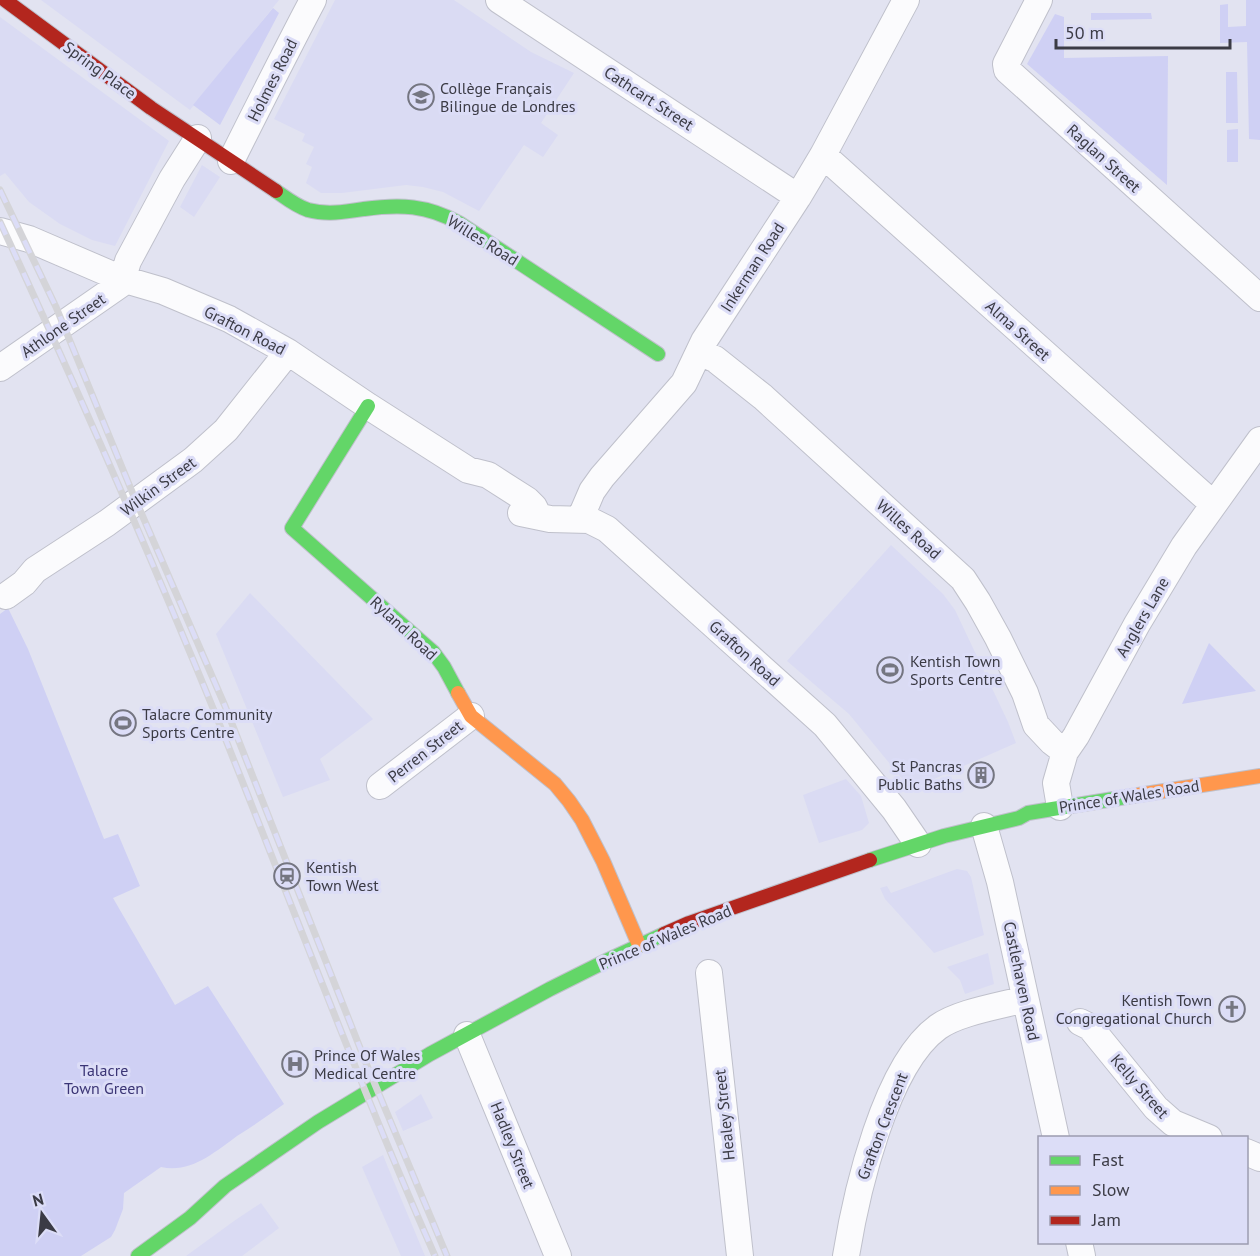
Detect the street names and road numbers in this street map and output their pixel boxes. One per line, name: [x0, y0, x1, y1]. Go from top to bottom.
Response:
street label: Holmes Road: [243, 35, 301, 125]
street label: Spring Place: [60, 37, 140, 103]
street label: Cathcart Street: [601, 62, 698, 135]
street label: Raglan Street: [1063, 120, 1145, 197]
street label: Willes Road: [444, 210, 522, 270]
street label: Inkerman Road: [716, 219, 788, 315]
street label: Athlone Street: [17, 288, 110, 361]
street label: Alma Street: [982, 296, 1055, 365]
street label: Grafton Road: [201, 301, 289, 359]
street label: Wilkin Street: [117, 452, 200, 520]
street label: Willes Road: [873, 495, 945, 563]
street label: Anglers Lane: [1111, 574, 1173, 660]
street label: Ryland Road: [366, 592, 442, 664]
street label: Grafton Road: [705, 616, 785, 690]
street label: Perren Street: [384, 715, 467, 786]
street label: Prince of Wales Road: [1057, 775, 1201, 817]
street label: Prince of Wales Road: [596, 900, 734, 974]
street label: Castlehaven Road: [1000, 920, 1044, 1042]
street label: Kelly Street: [1107, 1050, 1174, 1123]
street label: Healey Street: [709, 1068, 739, 1161]
street label: Grafton Crescent: [852, 1069, 912, 1182]
street label: Hadley Street: [487, 1099, 540, 1192]

